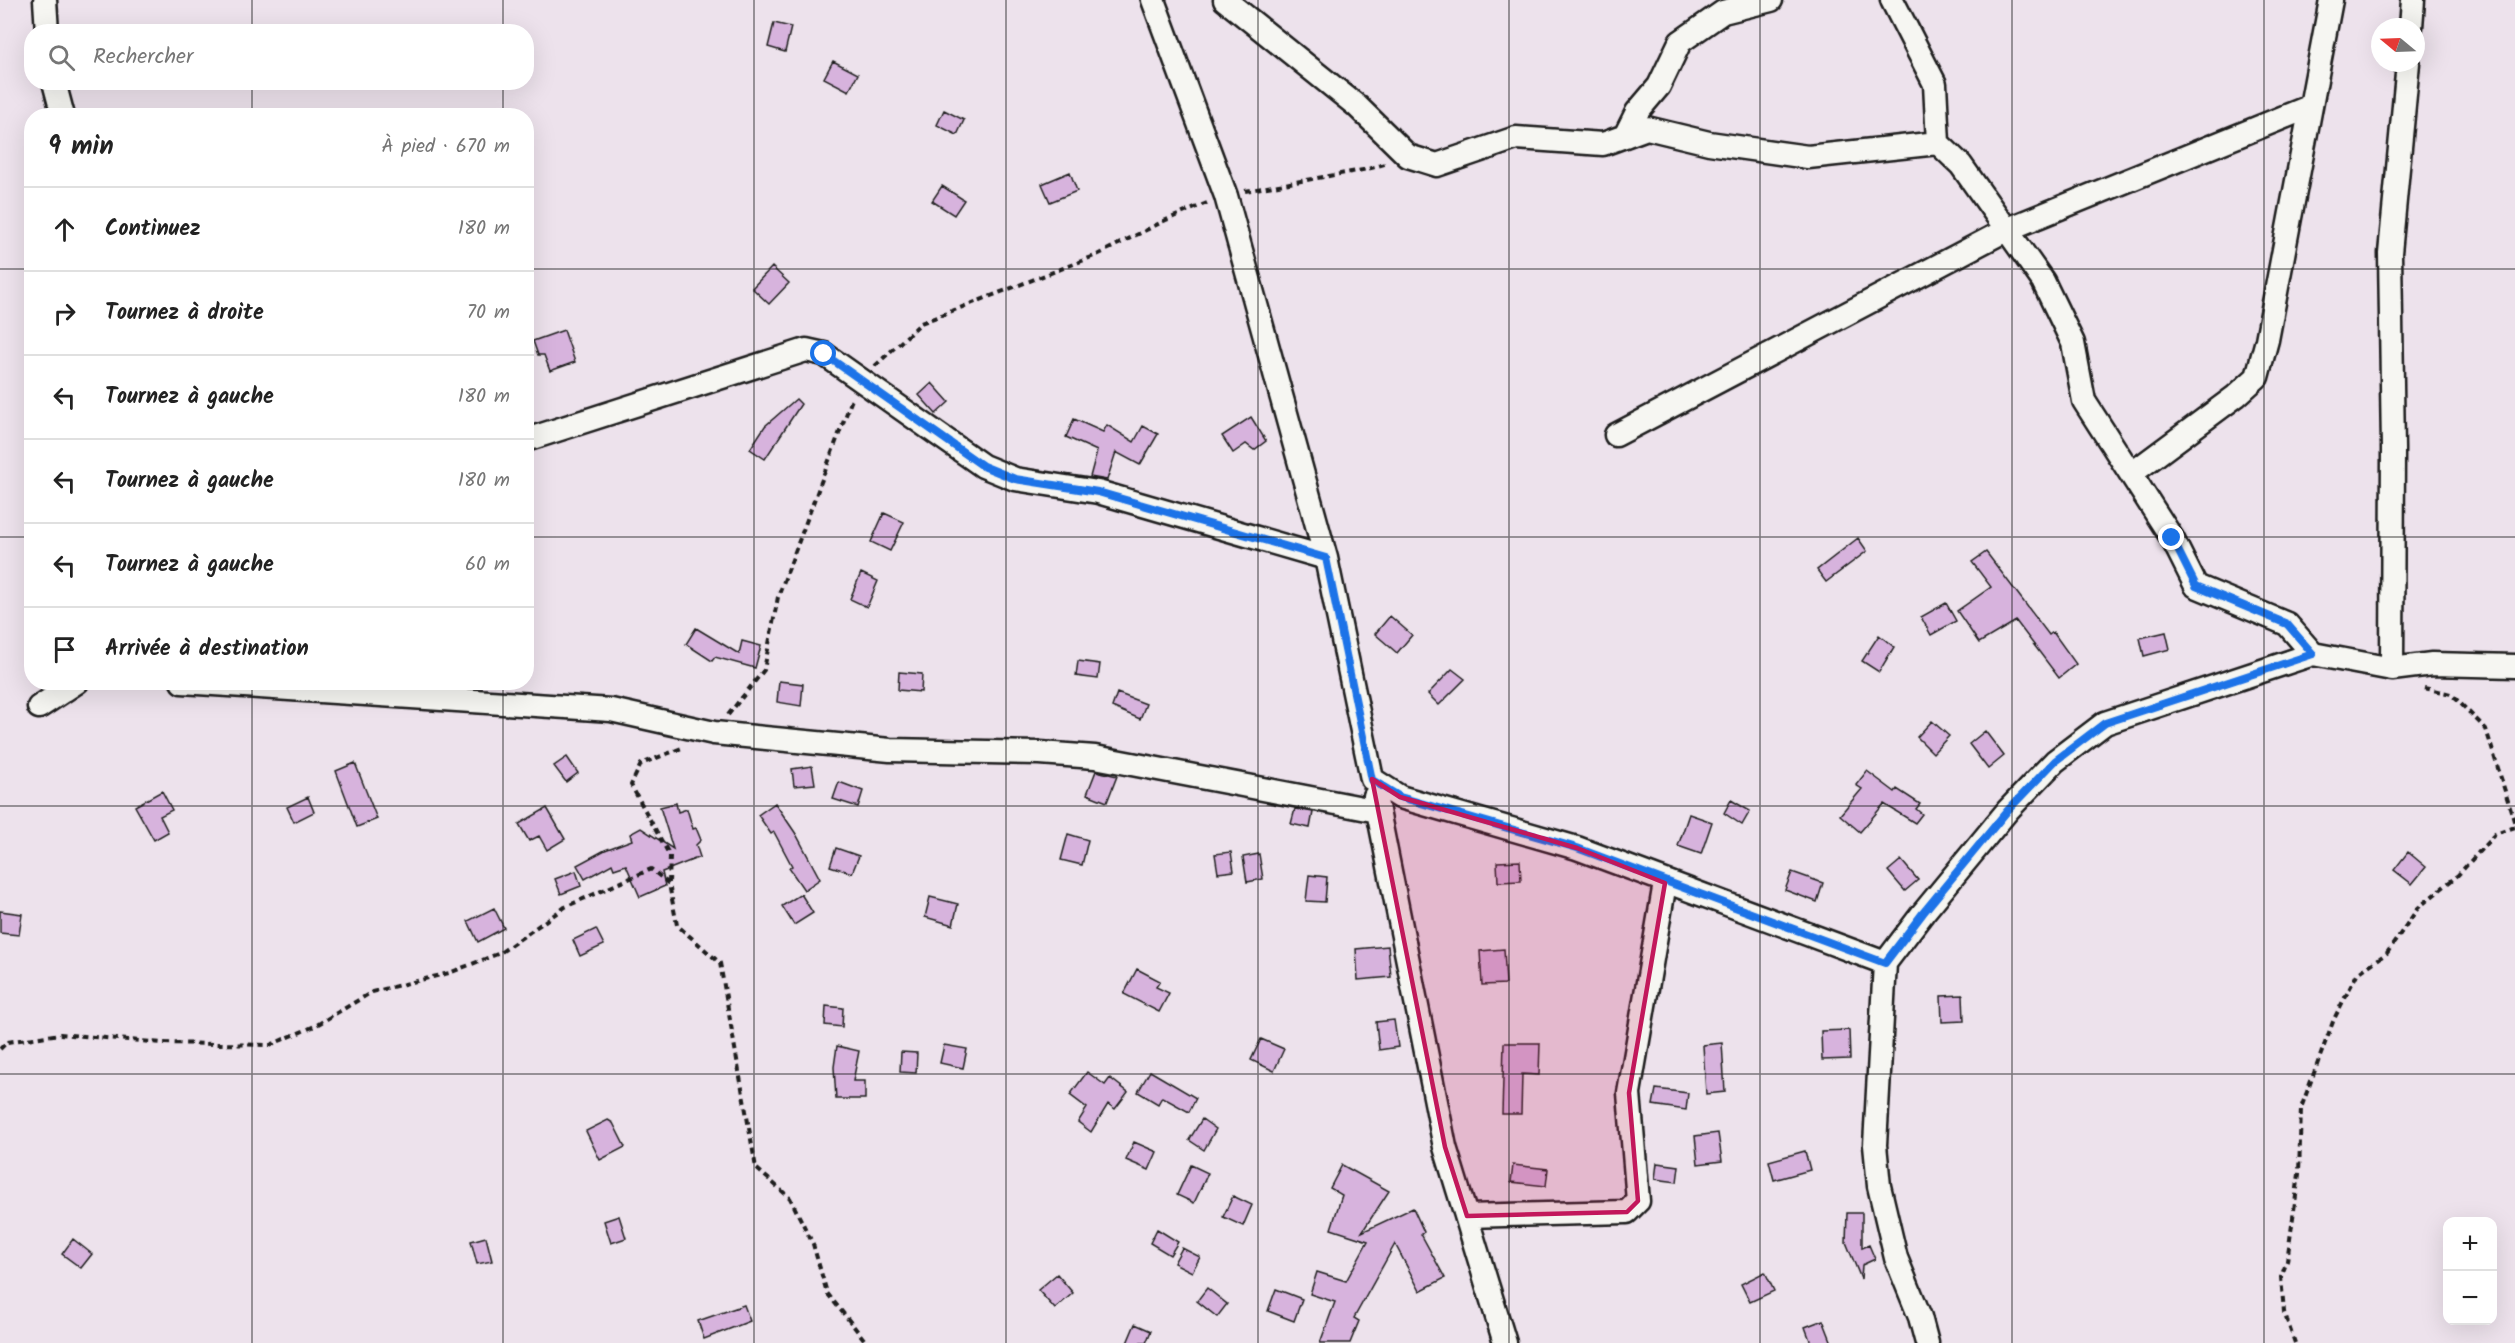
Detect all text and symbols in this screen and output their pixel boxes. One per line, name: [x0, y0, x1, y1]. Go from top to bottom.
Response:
north arrow: [2371, 18, 2425, 72]
search box: [24, 24, 534, 90]
text: Rechercher: [93, 40, 193, 75]
icon: search: [45, 41, 78, 74]
text: 9 min: [48, 126, 114, 168]
text: À pied · 670 m: [381, 131, 510, 163]
text: Continuez: [105, 212, 201, 247]
icon: ahead: [48, 213, 81, 246]
text: 180 m: [458, 213, 510, 245]
text: Tournez à droite: [105, 296, 264, 331]
icon: right: [48, 297, 81, 330]
text: 70 m: [467, 297, 510, 329]
route start: [810, 340, 836, 366]
text: Tournez à gauche: [105, 380, 274, 415]
icon: left: [48, 381, 81, 414]
text: 180 m: [458, 381, 510, 413]
text: Tournez à gauche: [105, 464, 274, 499]
icon: left: [48, 465, 81, 498]
text: 180 m: [458, 465, 510, 497]
route end: [2158, 524, 2184, 550]
text: Tournez à gauche: [105, 548, 274, 583]
icon: left: [48, 549, 81, 582]
text: 60 m: [465, 549, 510, 581]
text: Arrivée à destination: [105, 632, 309, 667]
icon: arrive: [48, 633, 81, 666]
map controls: [2443, 1217, 2497, 1325]
button: +: [2443, 1217, 2497, 1271]
button: −: [2443, 1271, 2497, 1325]

